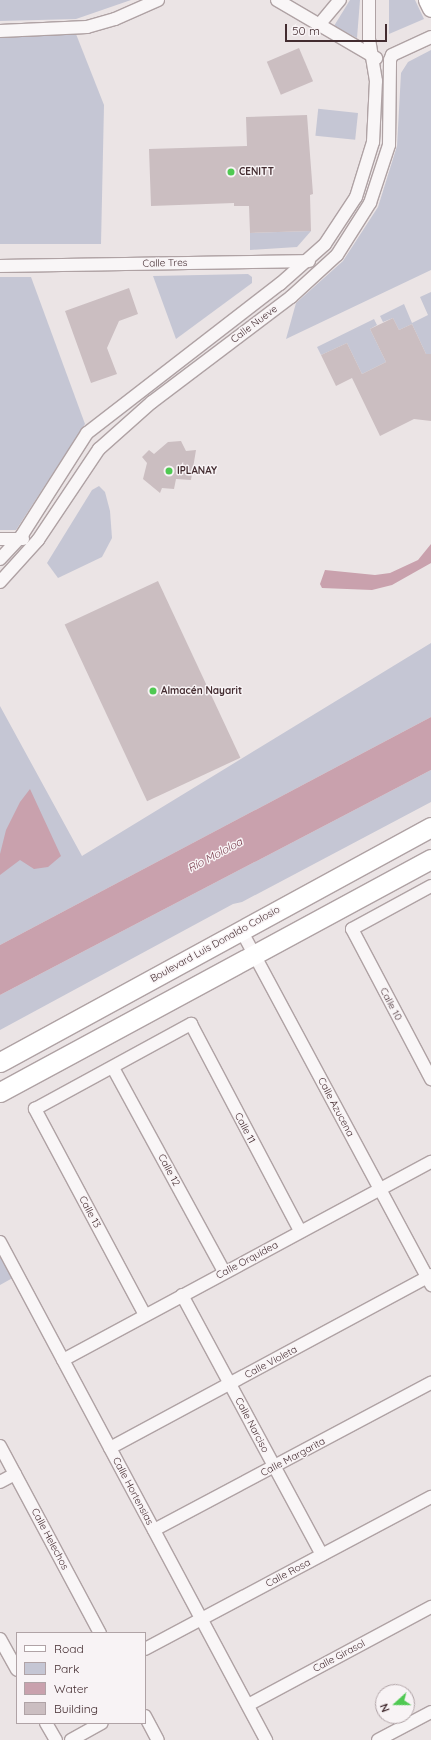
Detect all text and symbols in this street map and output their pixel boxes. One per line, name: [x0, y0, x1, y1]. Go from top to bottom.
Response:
scale bar: [287, 16, 389, 42]
text: 50 m: [292, 23, 320, 38]
place label: CENITT: [239, 166, 274, 178]
marker: CENITT: [226, 167, 236, 177]
street label: Calle Tres: [142, 257, 188, 269]
street label: Calle Nueve: [228, 303, 280, 345]
place label: IPLANAY: [177, 465, 217, 477]
marker: IPLANAY: [164, 466, 174, 476]
place label: Almacén Nayarit: [161, 685, 242, 697]
marker: Almacén Nayarit: [148, 686, 158, 696]
water label: Río Mololoa: [185, 835, 245, 875]
street label: Boulevard Luis Donaldo Colosio: [148, 903, 282, 985]
street label: Calle 10: [377, 986, 405, 1022]
street label: Calle Azucena: [315, 1075, 357, 1139]
street label: Calle 11: [232, 1111, 258, 1145]
street label: Calle 12: [156, 1152, 182, 1188]
street label: Calle 13: [77, 1194, 103, 1230]
street label: Calle Orquídea: [214, 1239, 280, 1281]
street label: Calle Violeta: [243, 1343, 299, 1381]
street label: Calle Narciso: [233, 1395, 271, 1455]
street label: Calle Margarita: [259, 1435, 327, 1479]
street label: Calle Hortensias: [110, 1455, 156, 1527]
street label: Calle Helechos: [29, 1506, 71, 1572]
street label: Calle Rosa: [264, 1556, 312, 1590]
legend: [16, 1632, 146, 1724]
street label: Calle Girasol: [311, 1637, 367, 1675]
text: Road: [54, 1641, 84, 1656]
text: Park: [54, 1661, 79, 1676]
text: Water: [54, 1681, 88, 1696]
north arrow: [375, 1684, 415, 1724]
text: Building: [54, 1701, 98, 1716]
text: N: [377, 1702, 393, 1714]

